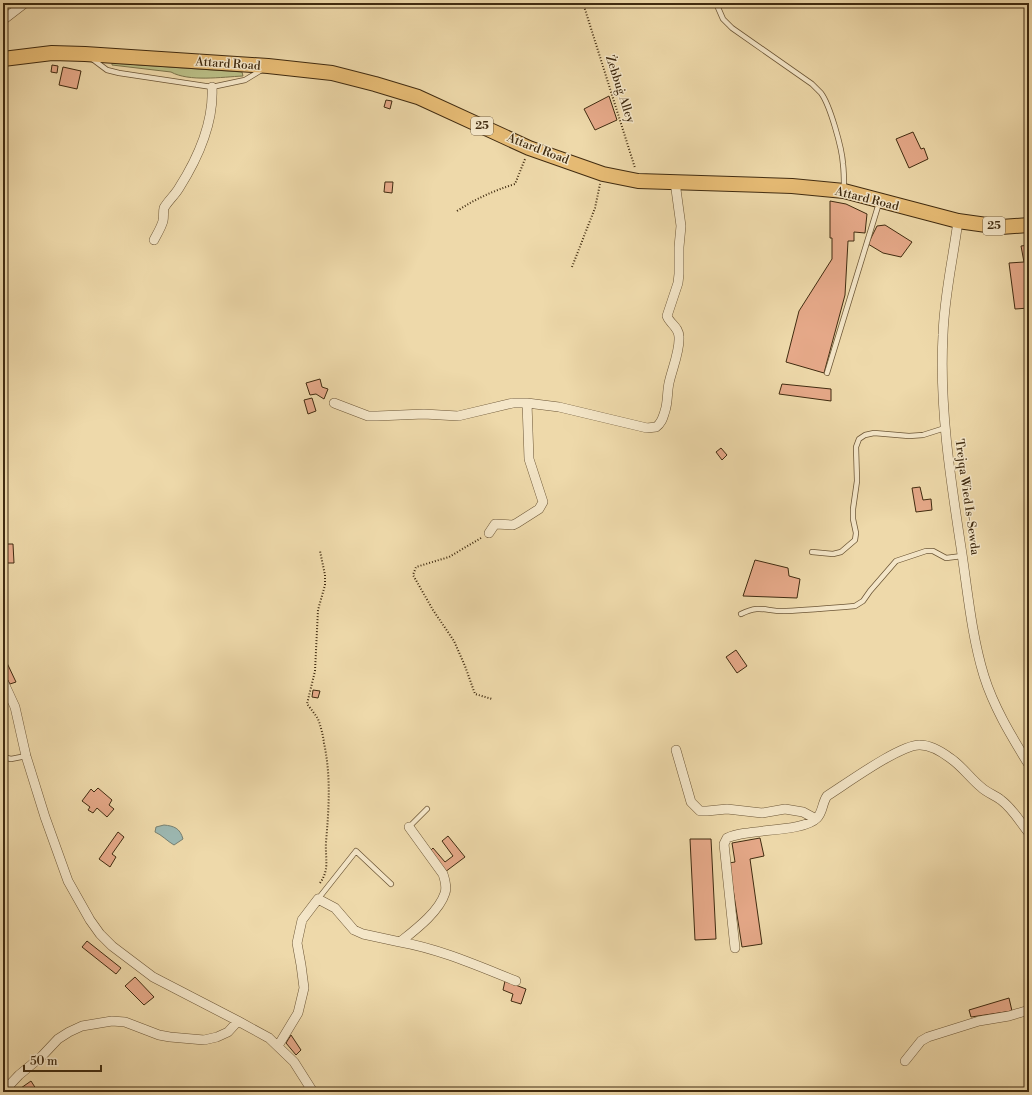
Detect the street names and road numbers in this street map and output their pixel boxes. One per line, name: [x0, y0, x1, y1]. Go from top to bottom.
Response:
street label: Żebbuġ Alley: [602, 53, 640, 125]
street label: Attard Road: [194, 54, 261, 74]
road number: 25: [471, 117, 493, 135]
street label: Attard Road: [504, 130, 571, 168]
street label: Attard Road: [833, 184, 901, 214]
road number: 25: [983, 217, 1005, 235]
street label: Trejqa Wied Is-Sewda: [951, 438, 983, 557]

